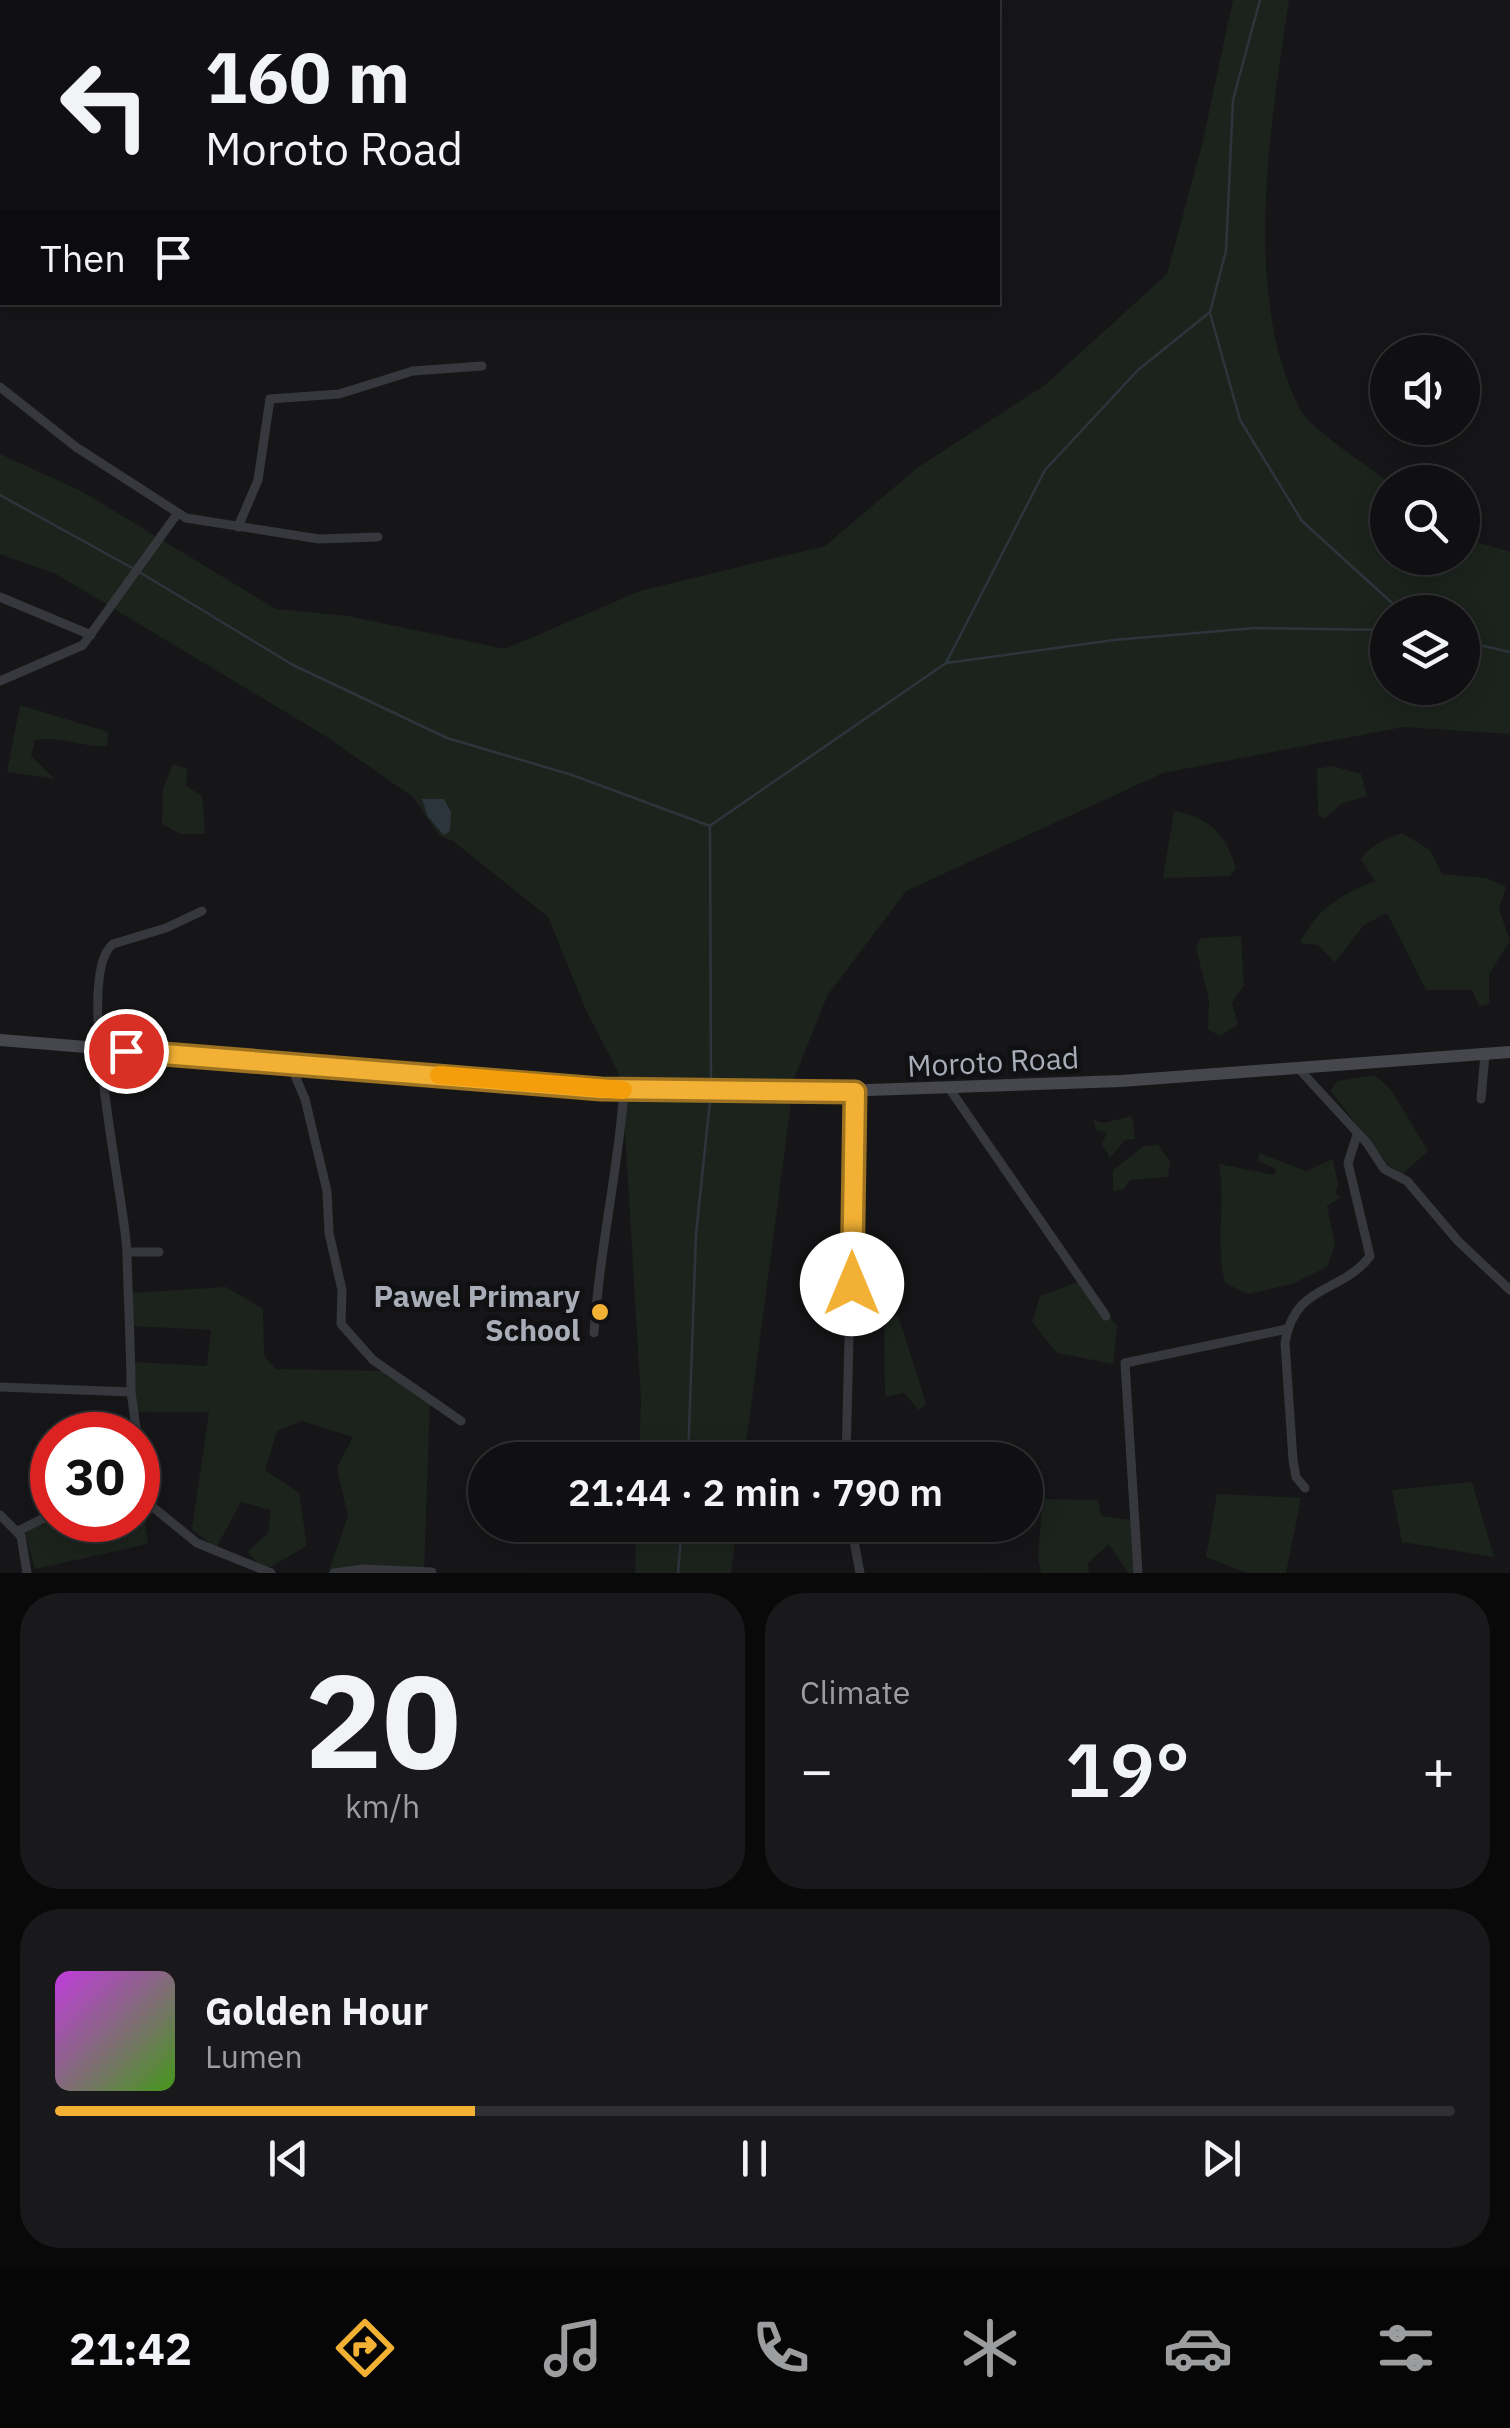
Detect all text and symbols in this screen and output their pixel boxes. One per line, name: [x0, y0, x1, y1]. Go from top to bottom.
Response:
text: 160 m: [205, 31, 410, 122]
icon: left: [40, 40, 170, 170]
text: Moroto Road: [205, 119, 463, 177]
icon: arrive: [146, 230, 201, 285]
text: Then: [40, 233, 126, 282]
map controls: [1370, 335, 1480, 705]
button: sound: [1370, 335, 1480, 445]
button: search: [1370, 465, 1480, 575]
button: layers: [1370, 595, 1480, 705]
pin: [84, 1009, 169, 1094]
icon: arrive: [99, 1024, 154, 1079]
street label: Moroto Road: [906, 1037, 1080, 1085]
position arrow: [800, 1232, 904, 1336]
place label: Pawel Primary School: [374, 1276, 580, 1349]
marker: Pawel Primary School: [589, 1301, 611, 1323]
speed limit sign: 30: [30, 1412, 160, 1542]
text: 21:44 · 2 min · 790 m: [568, 1467, 943, 1516]
text: 20: [304, 1635, 461, 1804]
text: Climate: [800, 1671, 910, 1713]
text: 19°: [1065, 1720, 1190, 1818]
text: −: [800, 1734, 833, 1805]
text: +: [1422, 1734, 1455, 1805]
text: km/h: [345, 1785, 420, 1827]
text: Golden Hour: [205, 1986, 428, 2035]
text: Lumen: [205, 2035, 303, 2077]
icon: previous: [261, 2131, 316, 2186]
icon: pause: [727, 2131, 782, 2186]
icon: next: [1194, 2131, 1249, 2186]
icon: directions: [330, 2313, 400, 2383]
icon: music: [538, 2313, 608, 2383]
icon: phone: [746, 2313, 816, 2383]
icon: climate: [955, 2313, 1025, 2383]
icon: car: [1163, 2313, 1233, 2383]
icon: filters: [1371, 2313, 1441, 2383]
text: 21:42: [69, 2319, 192, 2377]

